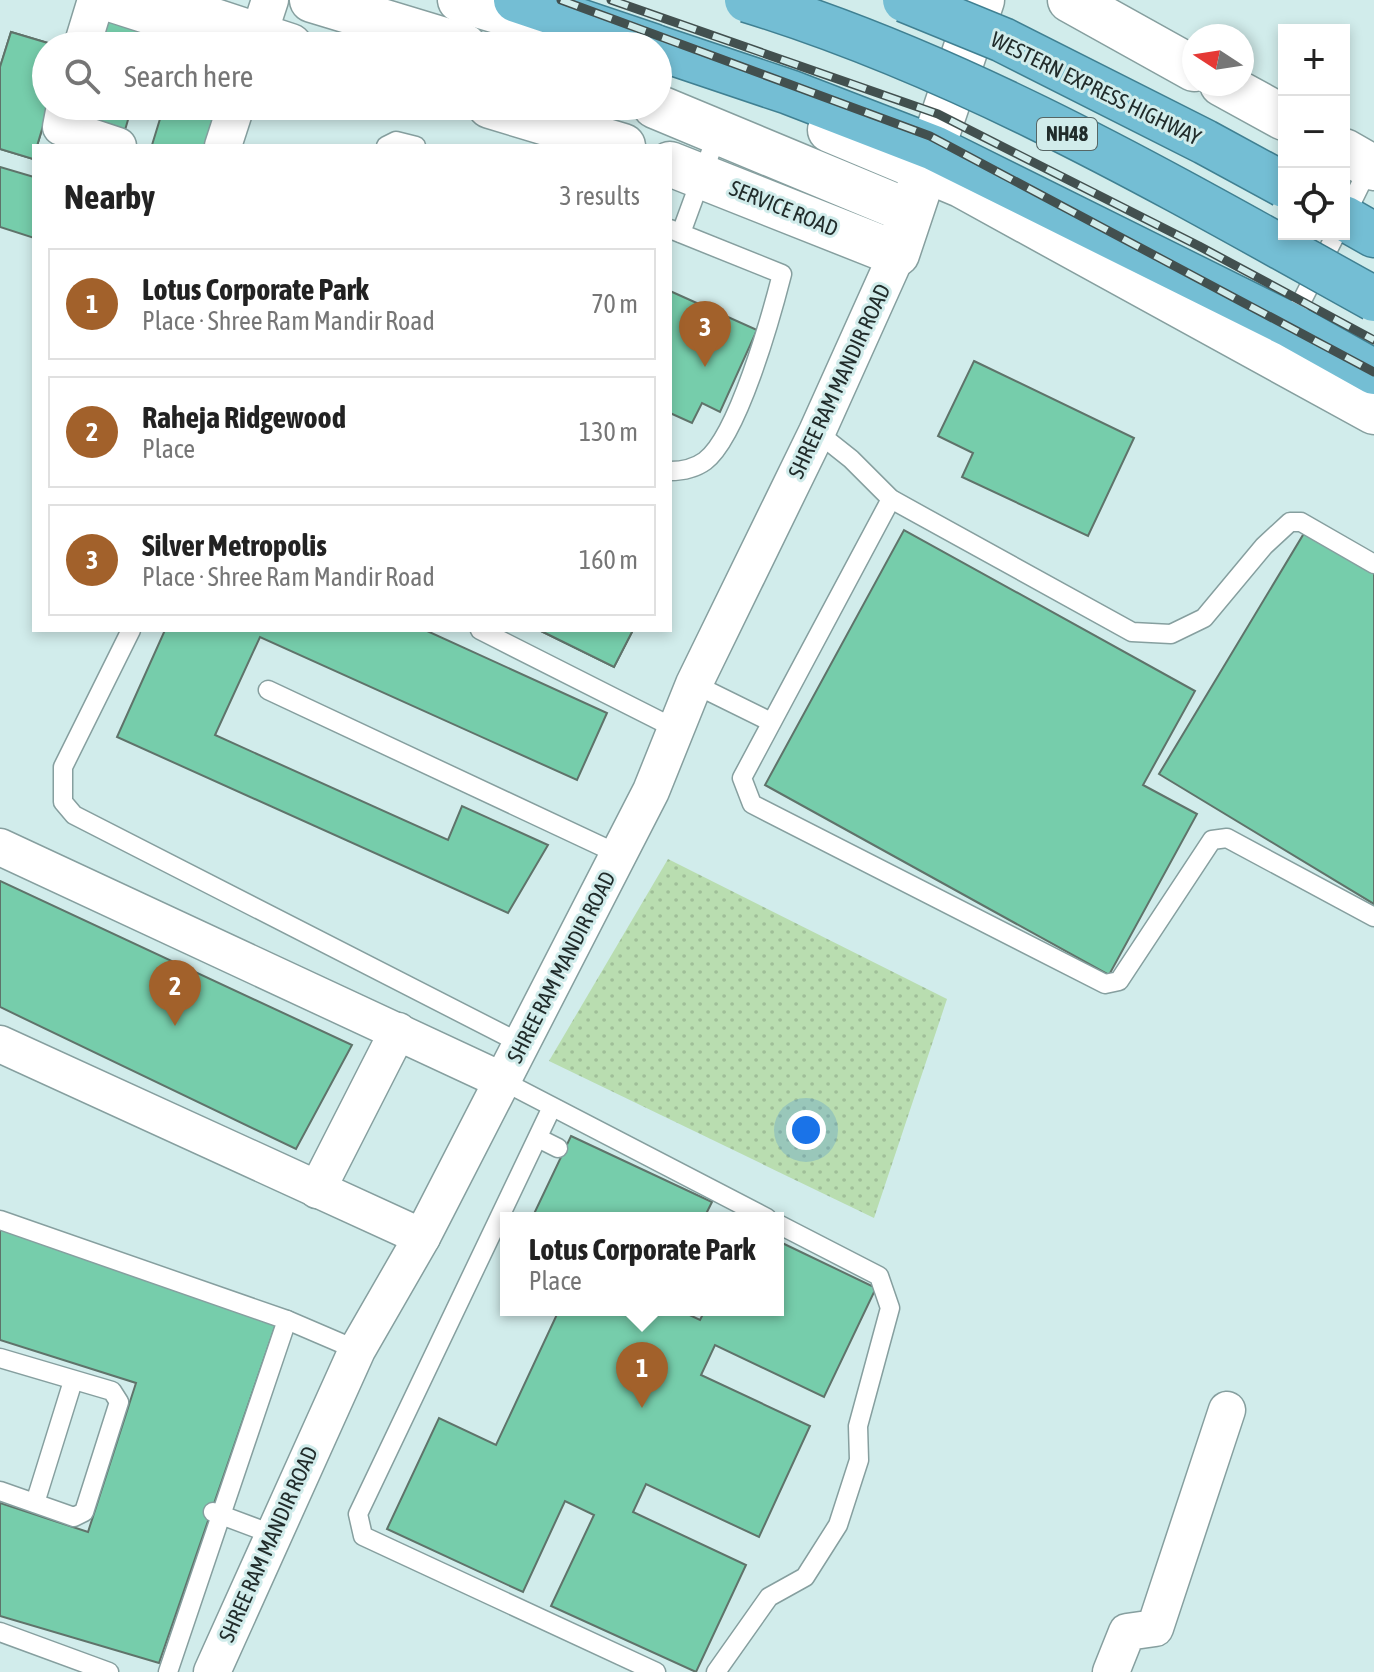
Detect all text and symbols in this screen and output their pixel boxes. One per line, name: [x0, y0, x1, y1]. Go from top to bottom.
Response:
north arrow: [1182, 24, 1254, 96]
map controls: [1278, 24, 1350, 240]
button: +: [1278, 24, 1350, 96]
street label: WESTERN EXPRESS HIGHWAY: [987, 26, 1205, 150]
search box: [32, 32, 672, 120]
icon: search: [60, 54, 104, 98]
text: Search here: [124, 59, 253, 93]
button: −: [1278, 96, 1350, 168]
road number: NH48: [1037, 118, 1097, 150]
button: locate: [1278, 168, 1350, 240]
street label: SERVICE ROAD: [726, 174, 842, 242]
text: Nearby: [64, 177, 155, 216]
text: 3 results: [559, 181, 640, 211]
text: Lotus Corporate Park: [142, 272, 369, 306]
street label: SHREE RAM MANDIR ROAD: [783, 280, 895, 482]
text: 1: [86, 289, 98, 319]
text: 70 m: [591, 289, 638, 319]
pin: 3: [679, 301, 731, 367]
text: Place · Shree Ram Mandir Road: [142, 306, 435, 336]
text: Raheja Ridgewood: [142, 400, 346, 434]
text: 2: [86, 417, 98, 447]
text: 130 m: [579, 417, 638, 447]
text: Place: [142, 434, 195, 464]
text: Silver Metropolis: [142, 528, 327, 562]
text: 3: [86, 545, 98, 575]
text: 160 m: [579, 545, 638, 575]
text: Place · Shree Ram Mandir Road: [142, 562, 435, 592]
street label: SHREE RAM MANDIR ROAD: [501, 867, 621, 1067]
pin: 2: [149, 960, 201, 1026]
your location: [786, 1110, 826, 1150]
popup: [500, 1212, 784, 1316]
text: Lotus Corporate Park: [529, 1232, 755, 1266]
text: Place: [529, 1266, 582, 1296]
pin: 1: [616, 1342, 668, 1408]
street label: SHREE RAM MANDIR ROAD: [213, 1442, 323, 1646]

